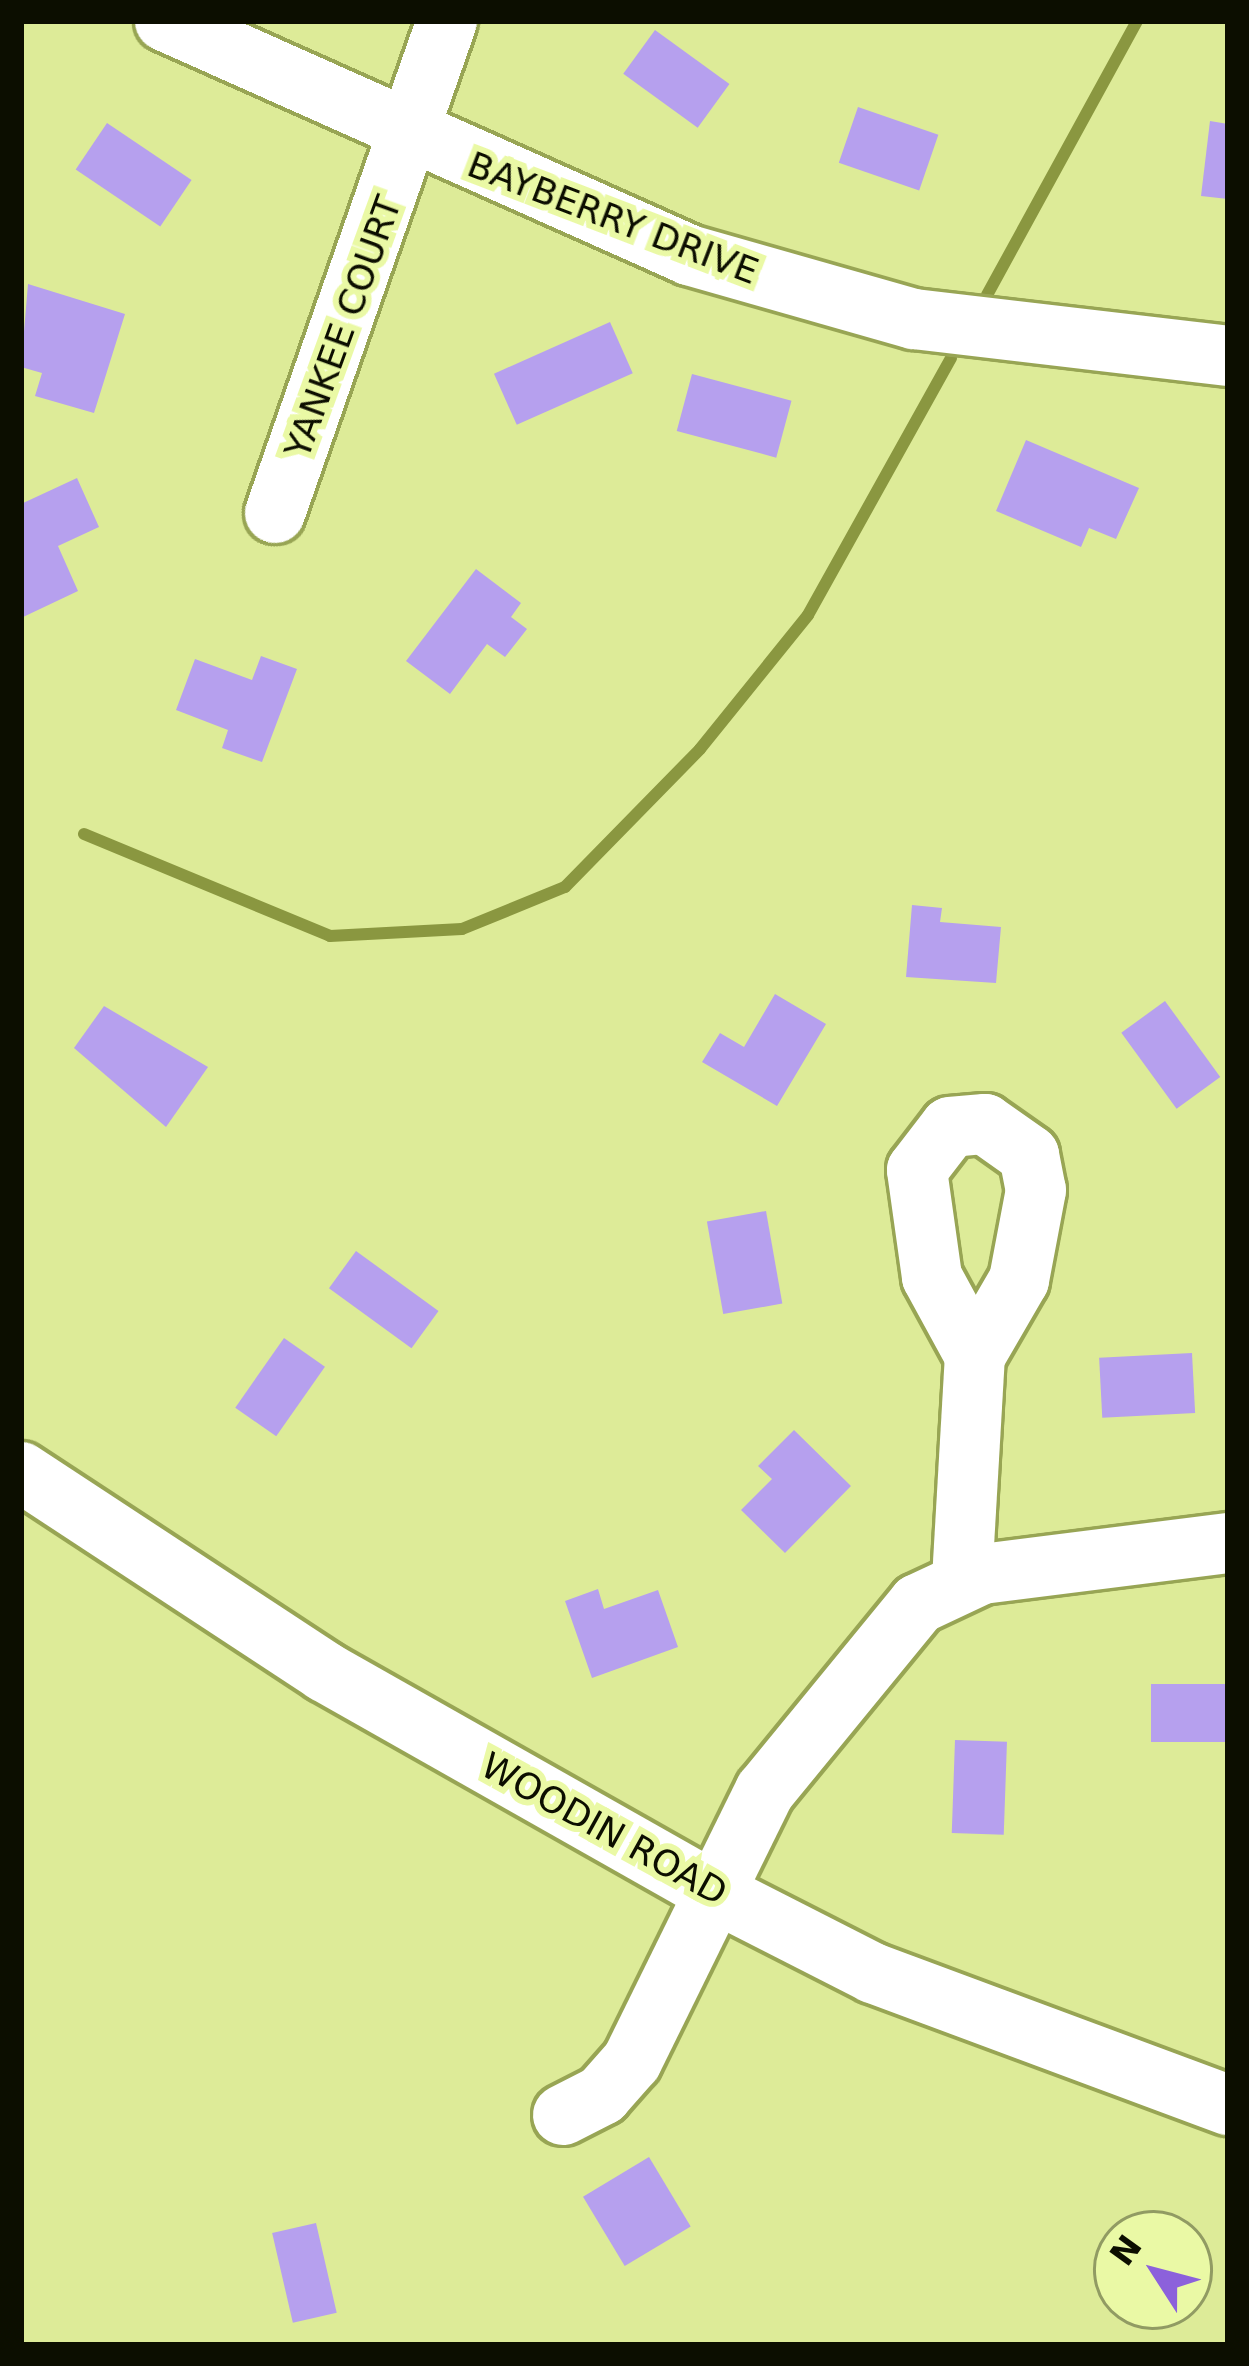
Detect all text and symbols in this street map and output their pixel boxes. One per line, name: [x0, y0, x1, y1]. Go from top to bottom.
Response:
street label: BAYBERRY DRIVE: [462, 143, 764, 293]
street label: YANKEE COURT: [276, 190, 410, 464]
street label: WOODIN ROAD: [474, 1744, 734, 1914]
north arrow: [1093, 2210, 1213, 2330]
text: N: [1102, 2228, 1150, 2273]

